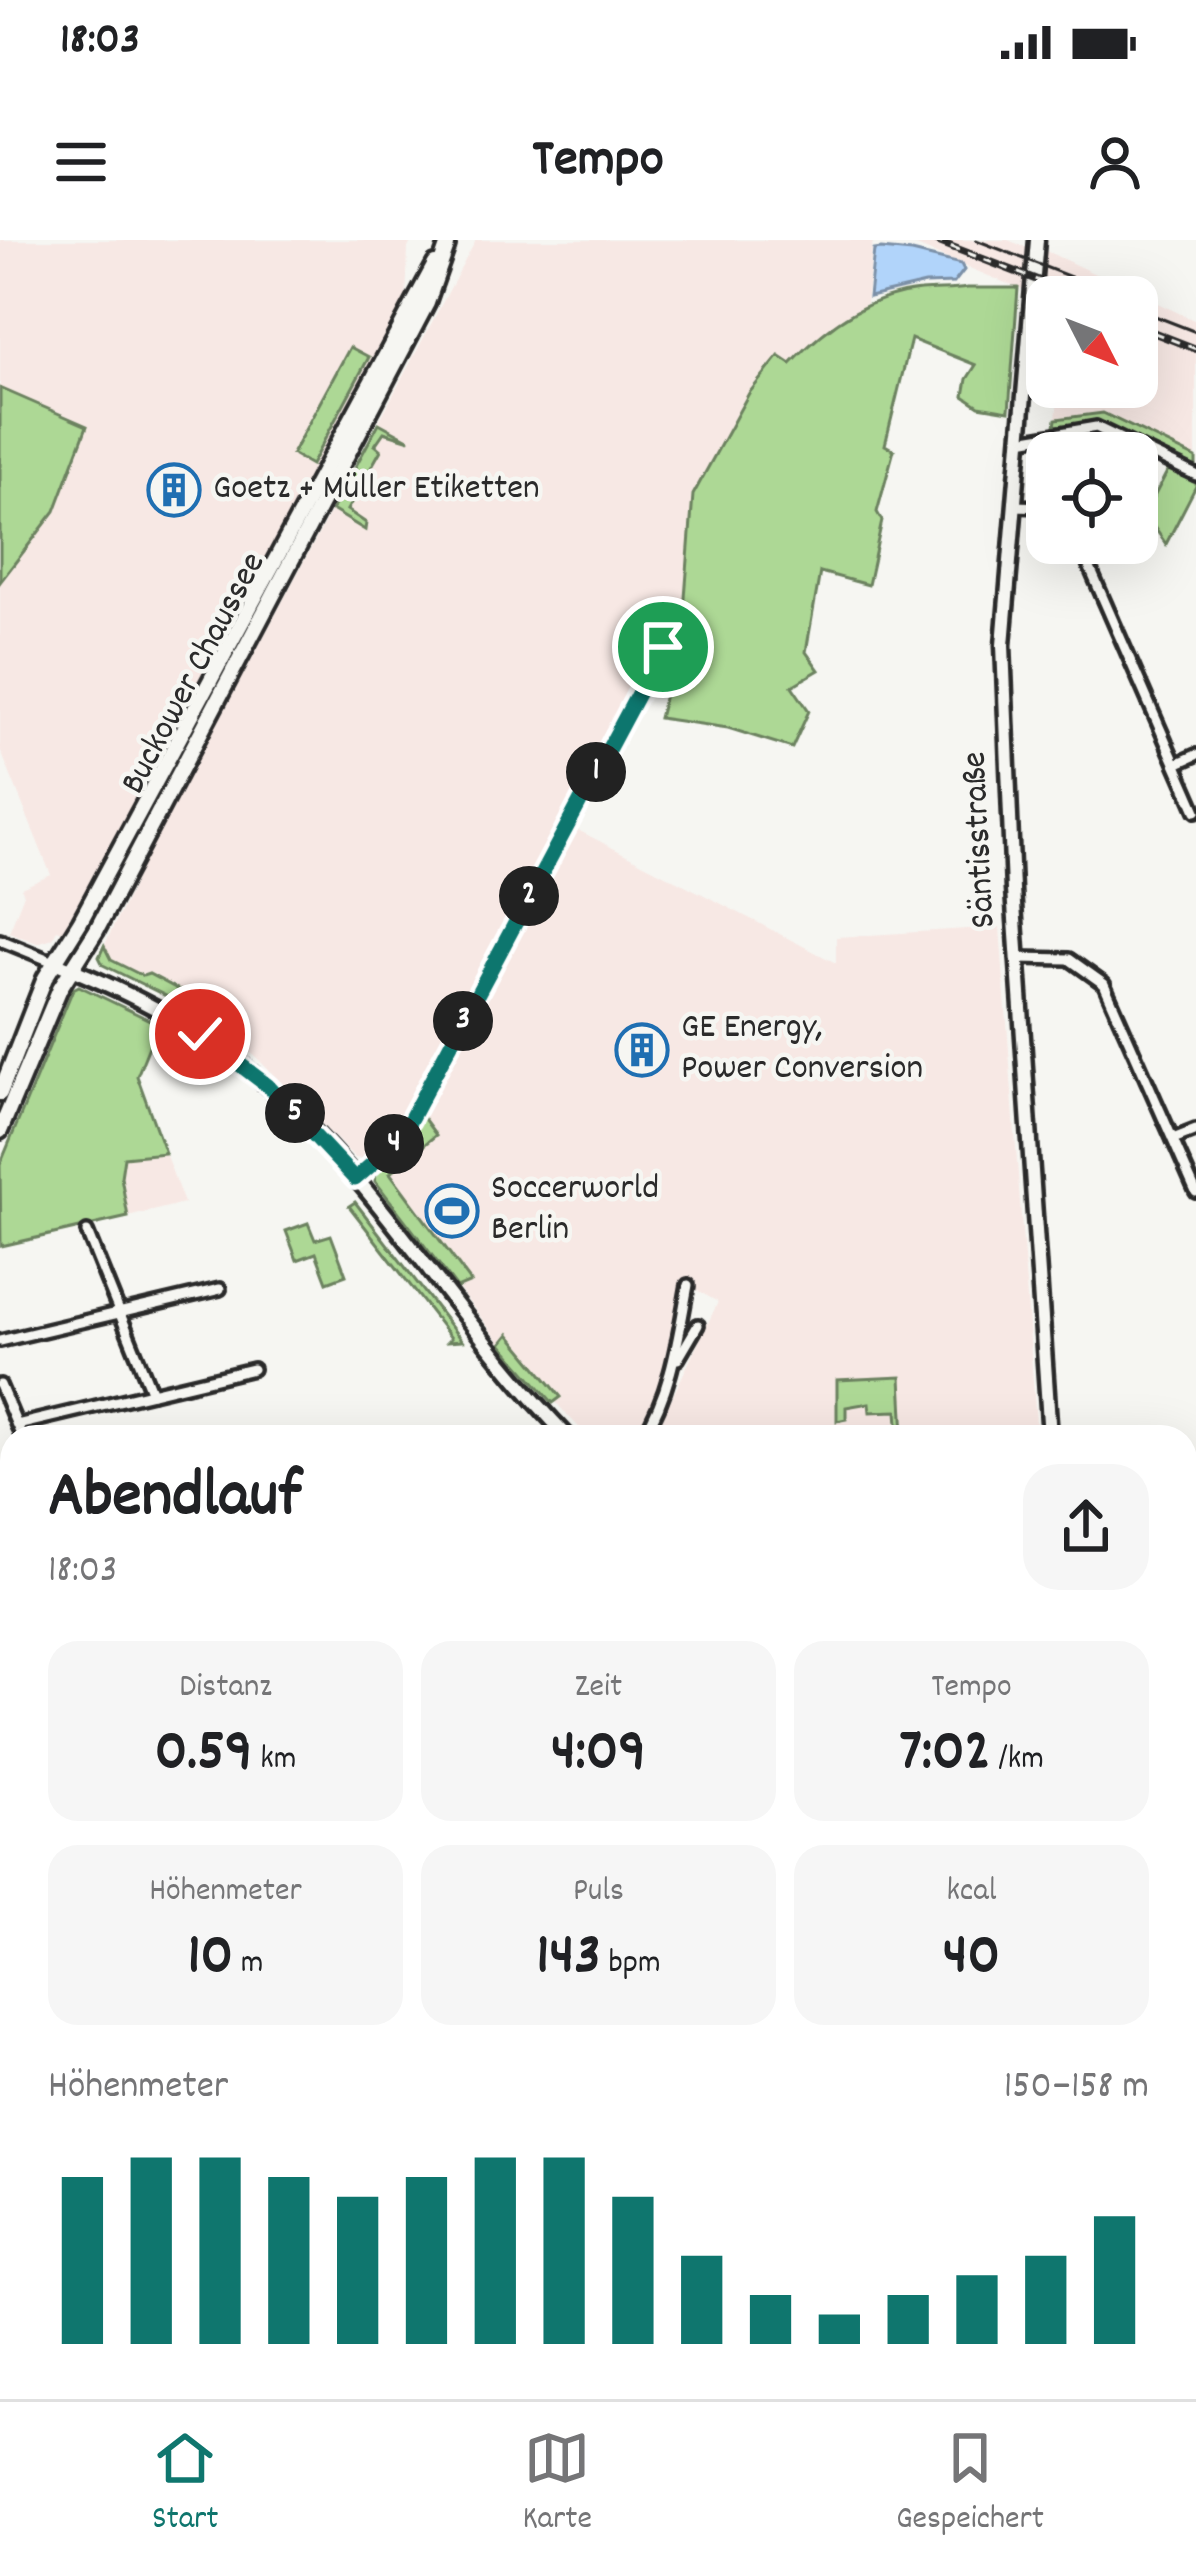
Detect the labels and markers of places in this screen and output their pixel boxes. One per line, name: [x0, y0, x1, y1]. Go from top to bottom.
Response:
building icon: Goetz + Müller Etiketten: [146, 462, 202, 518]
place label: Goetz + Müller Etiketten: [213, 464, 540, 516]
pin: [612, 596, 714, 698]
pin: 1: [566, 742, 626, 802]
pin: 2: [499, 866, 559, 926]
pin: [149, 983, 251, 1085]
pin: 3: [433, 991, 493, 1051]
place label: GE Energy, Power Conversion: [681, 1003, 923, 1096]
building icon: GE Energy, Power Conversion: [614, 1022, 670, 1078]
pin: 5: [265, 1083, 325, 1143]
pin: 4: [364, 1114, 424, 1174]
place label: Soccerworld Berlin: [491, 1164, 659, 1257]
sports icon: Soccerworld Berlin: [424, 1183, 480, 1239]

